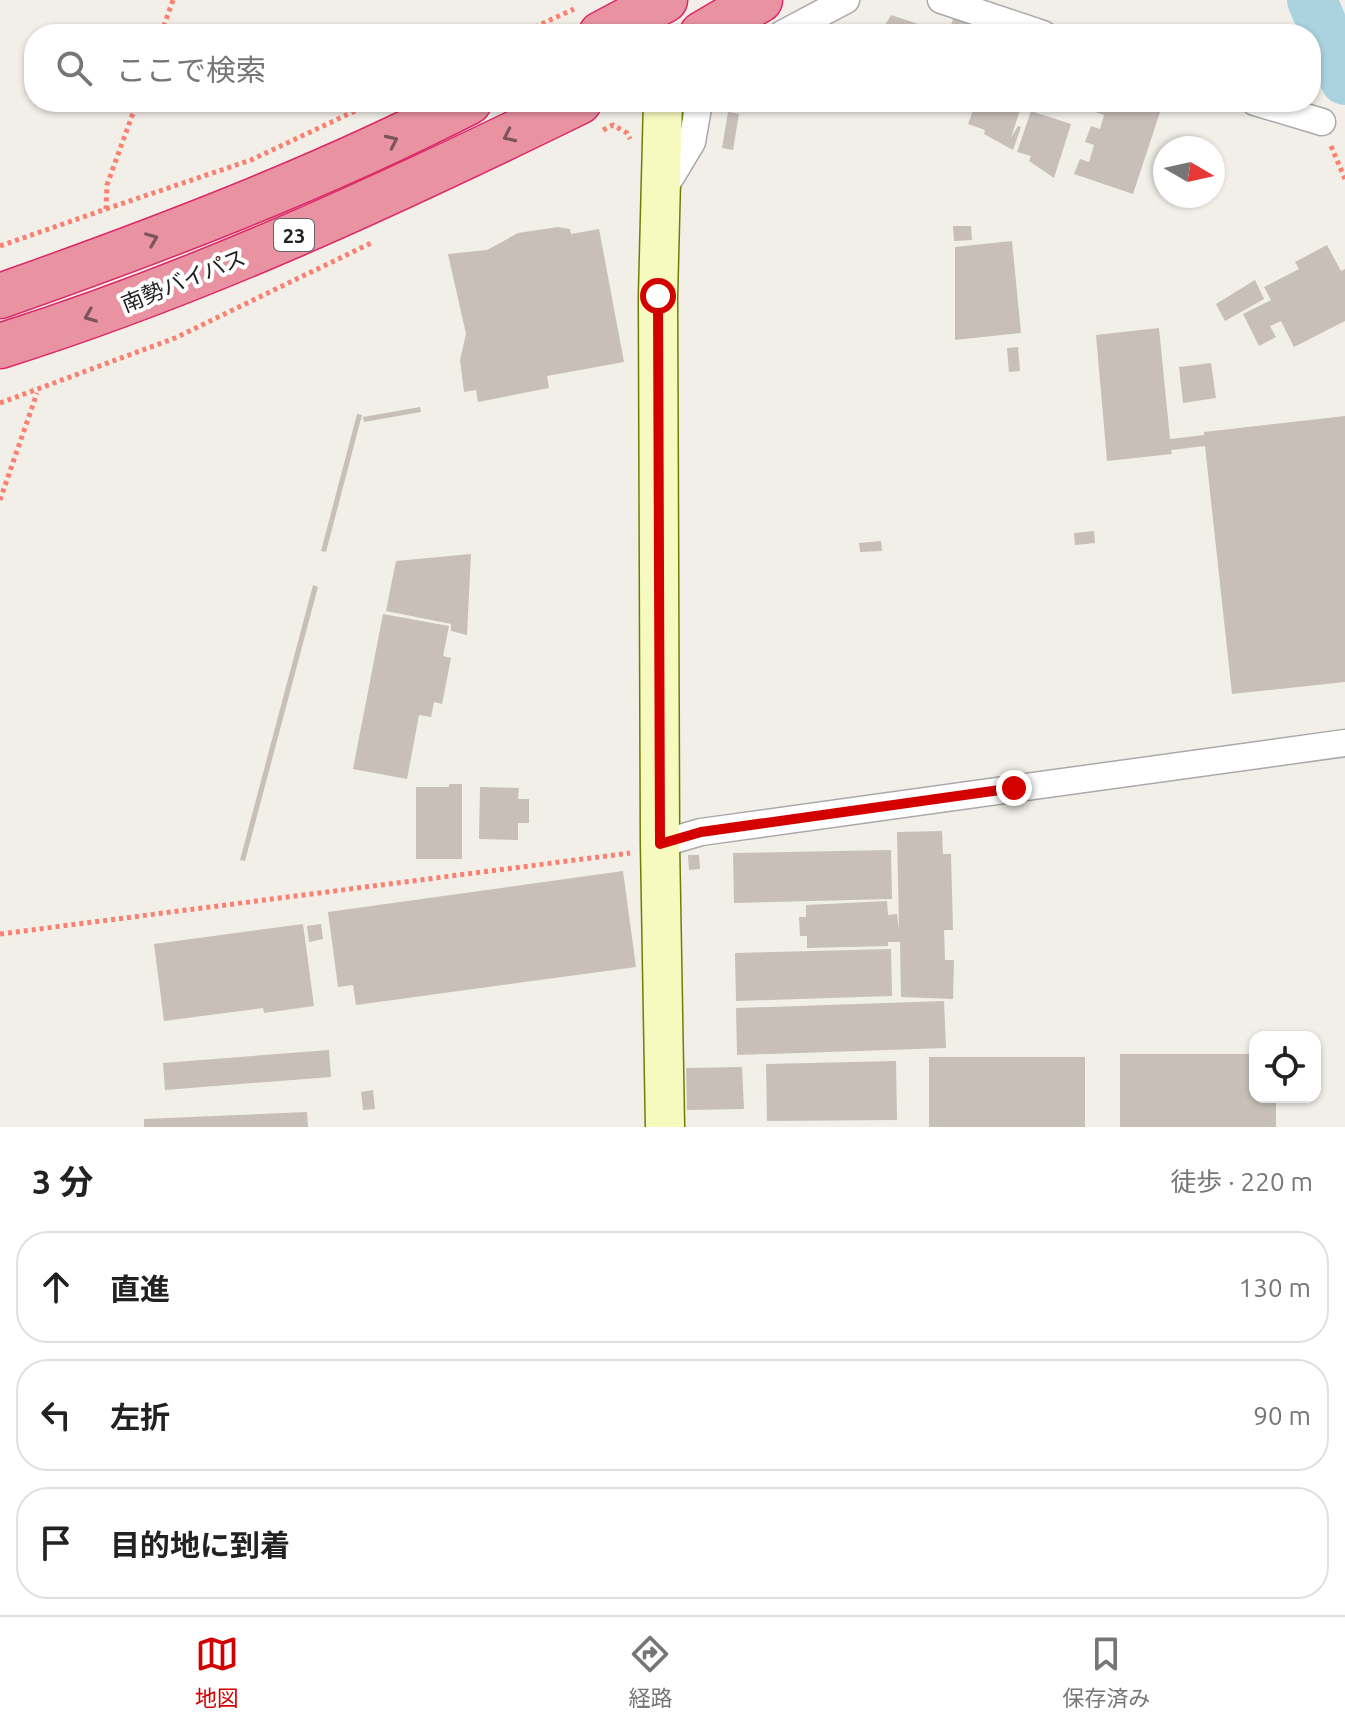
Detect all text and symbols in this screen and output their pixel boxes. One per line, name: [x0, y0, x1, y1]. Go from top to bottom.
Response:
search box: [24, 24, 1321, 112]
icon: search: [52, 46, 96, 90]
text: ここで検索: [116, 53, 266, 87]
one-way arrow: [503, 126, 517, 142]
one-way arrow: [384, 135, 399, 151]
north arrow: [1153, 136, 1225, 208]
road number: 23: [274, 219, 314, 251]
one-way arrow: [144, 232, 158, 249]
street label: 南勢バイパス: [117, 244, 249, 316]
route start: [640, 278, 676, 314]
one-way arrow: [84, 306, 98, 323]
route end: [996, 770, 1032, 806]
map controls: [1249, 1031, 1321, 1103]
button: locate: [1249, 1031, 1321, 1103]
text: 3 分: [32, 1162, 93, 1200]
text: 徒歩 · 220 m: [1170, 1167, 1313, 1196]
icon: ahead: [34, 1265, 78, 1309]
text: 直進: [110, 1272, 170, 1306]
text: 130 m: [1239, 1273, 1311, 1302]
icon: left: [34, 1393, 78, 1437]
text: 左折: [110, 1400, 170, 1434]
text: 90 m: [1253, 1401, 1311, 1430]
icon: arrive: [34, 1521, 78, 1565]
text: 目的地に到着: [110, 1528, 290, 1562]
tab: 地図: [195, 1632, 239, 1712]
tab: 経路: [628, 1632, 672, 1712]
tab: 保存済み: [1062, 1632, 1150, 1712]

